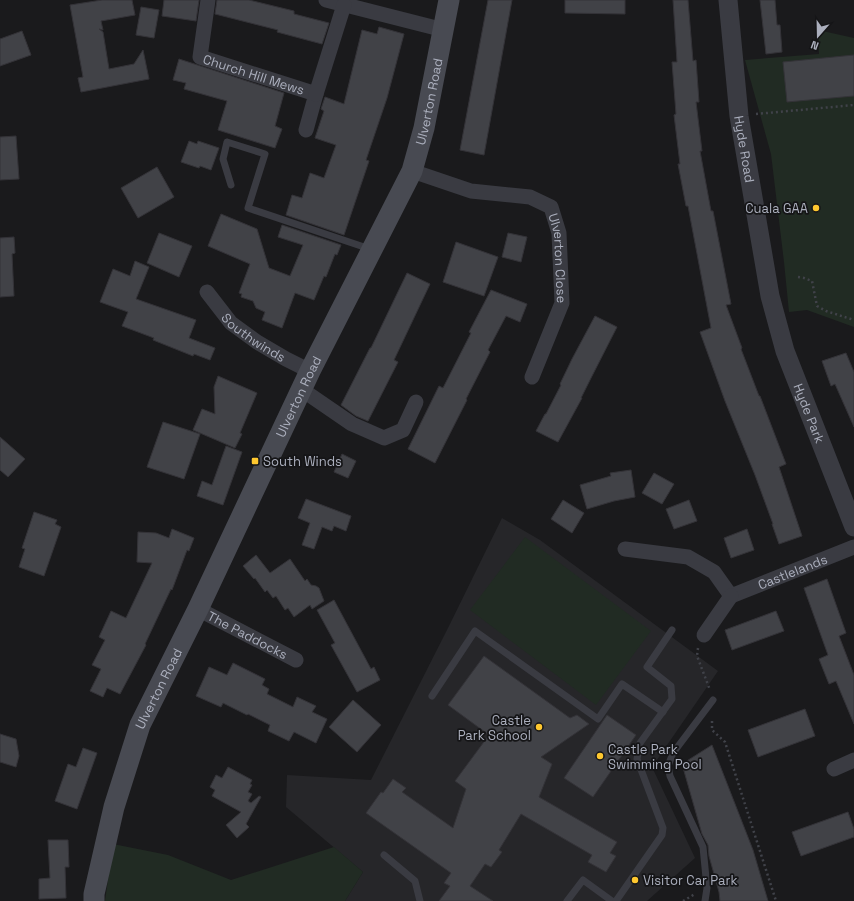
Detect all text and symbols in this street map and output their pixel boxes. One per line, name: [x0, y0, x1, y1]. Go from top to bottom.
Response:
north arrow: [798, 16, 838, 56]
text: N: [809, 38, 820, 53]
street label: Church Hill Mews: [201, 50, 307, 98]
street label: Ulverton Road: [411, 57, 446, 147]
street label: Hyde Road: [731, 114, 759, 184]
place label: Cuala GAA: [745, 200, 808, 217]
marker: Cuala GAA: [811, 203, 821, 213]
street label: Ulverton Close: [545, 211, 570, 303]
street label: Southwinds: [218, 309, 289, 366]
street label: Ulverton Road: [272, 353, 325, 440]
street label: Hyde Park: [790, 381, 829, 446]
place label: South Winds: [263, 453, 342, 470]
marker: South Winds: [250, 456, 260, 466]
street label: Castlelands: [755, 550, 830, 593]
street label: The Paddocks: [205, 607, 291, 663]
street label: Ulverton Road: [131, 645, 186, 732]
place label: Castle Park School: [458, 712, 531, 744]
marker: Castle Park School: [534, 722, 544, 732]
place label: Castle Park Swimming Pool: [608, 741, 702, 773]
marker: Castle Park Swimming Pool: [595, 751, 605, 761]
place label: Visitor Car Park: [643, 872, 737, 889]
marker: Visitor Car Park: [630, 875, 640, 885]

